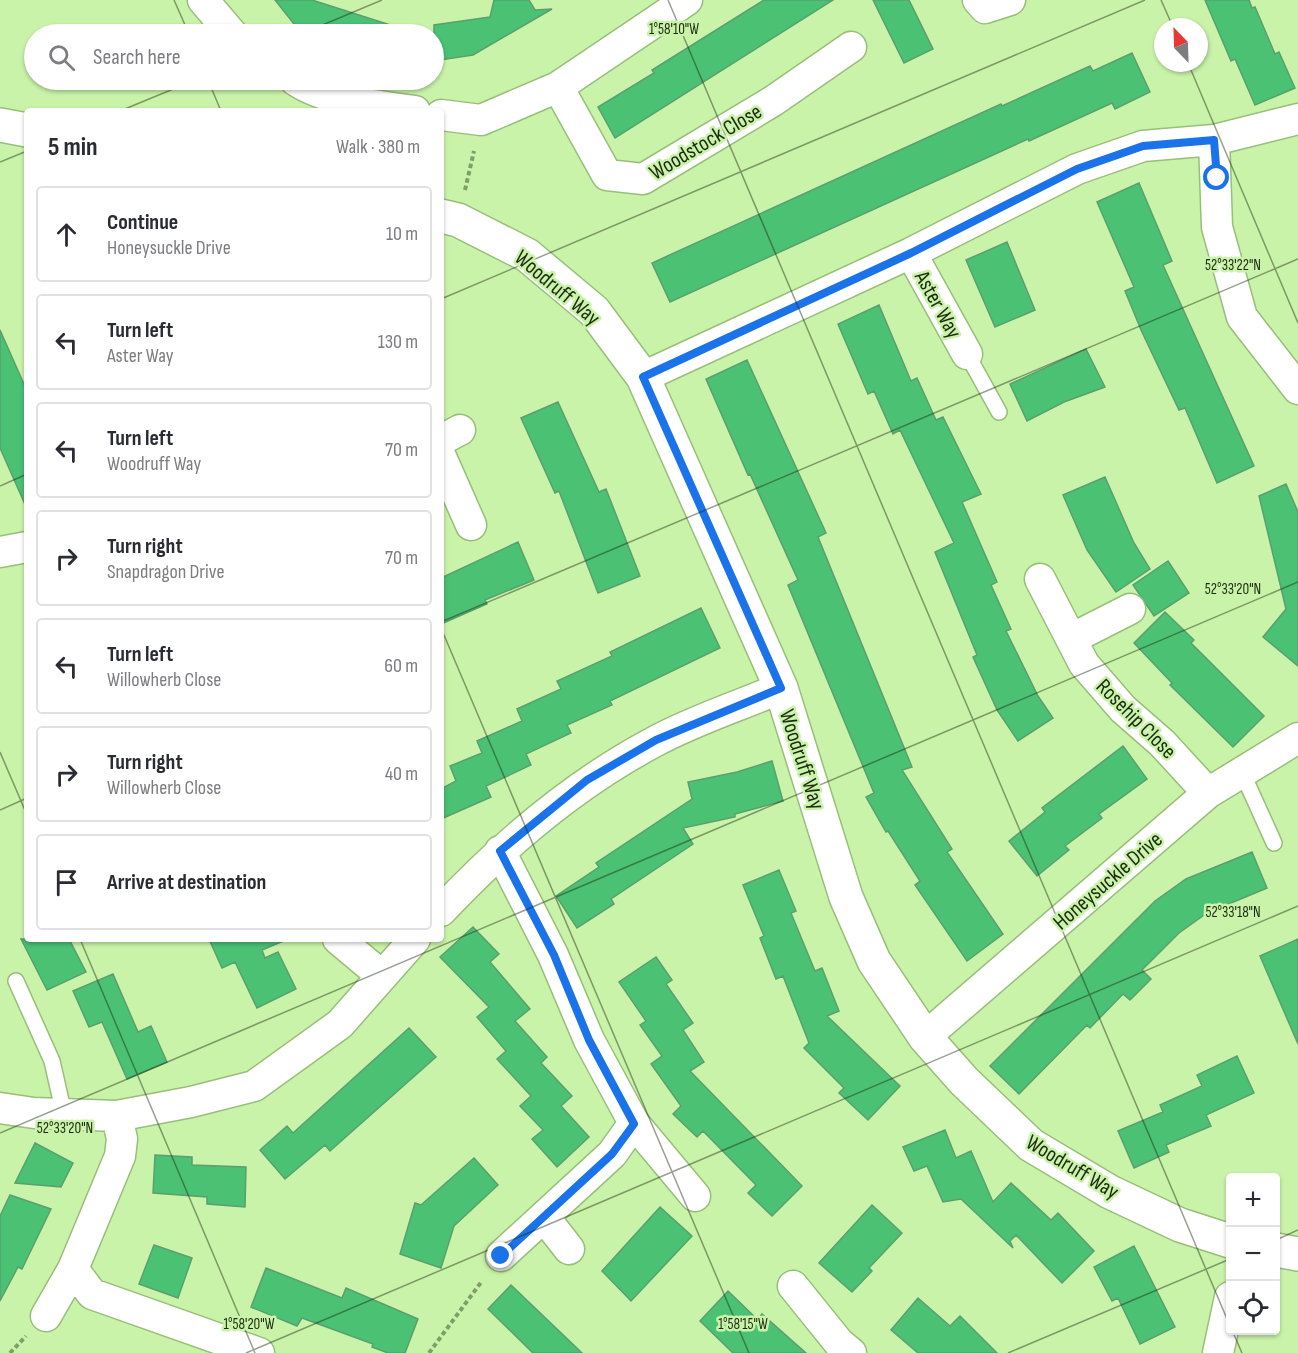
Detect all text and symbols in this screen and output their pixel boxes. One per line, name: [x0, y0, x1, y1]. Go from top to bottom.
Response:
north arrow: [1154, 18, 1208, 72]
text: 1°58'10"W: [649, 20, 699, 39]
search box: [24, 24, 444, 90]
icon: search: [45, 41, 78, 74]
text: Search here: [93, 44, 180, 71]
street label: Woodstock Close: [645, 98, 767, 186]
text: 5 min: [48, 132, 98, 163]
text: Walk · 380 m: [336, 135, 420, 159]
route start: [1203, 164, 1229, 190]
text: Continue: [107, 209, 178, 236]
icon: ahead: [50, 218, 83, 251]
text: 10 m: [386, 222, 418, 246]
text: Honeysuckle Drive: [107, 236, 231, 260]
street label: Woodruff Way: [509, 245, 606, 332]
text: 52°33'22"N: [1205, 256, 1261, 275]
street label: Aster Way: [908, 265, 967, 344]
text: Turn left: [107, 317, 173, 344]
icon: left: [50, 326, 83, 359]
text: 130 m: [378, 330, 418, 354]
text: Aster Way: [107, 344, 173, 368]
text: Turn left: [107, 425, 173, 452]
icon: left: [50, 434, 83, 467]
text: 70 m: [385, 438, 418, 462]
text: Woodruff Way: [107, 452, 201, 476]
text: Turn right: [107, 533, 183, 560]
icon: right: [50, 542, 83, 575]
text: 70 m: [385, 546, 418, 570]
text: Snapdragon Drive: [107, 560, 224, 584]
text: 52°33'20"N: [1205, 580, 1261, 599]
text: Turn left: [107, 641, 173, 668]
icon: left: [50, 650, 83, 683]
text: 60 m: [384, 654, 418, 678]
text: Willowherb Close: [107, 668, 221, 692]
street label: Rosehip Close: [1090, 673, 1182, 765]
street label: Woodruff Way: [773, 706, 831, 813]
text: Turn right: [107, 749, 183, 776]
icon: right: [50, 758, 83, 791]
text: 40 m: [385, 762, 418, 786]
text: Willowherb Close: [107, 776, 221, 800]
street label: Honeysuckle Drive: [1048, 826, 1168, 936]
icon: arrive: [50, 866, 83, 899]
text: Arrive at destination: [107, 869, 266, 896]
text: 52°33'18"N: [1205, 903, 1261, 922]
text: 52°33'20"N: [37, 1119, 93, 1138]
street label: Woodruff Way: [1021, 1129, 1124, 1206]
map controls: [1226, 1173, 1280, 1335]
button: +: [1226, 1173, 1280, 1227]
button: −: [1226, 1227, 1280, 1281]
route end: [487, 1242, 513, 1268]
button: locate: [1226, 1281, 1280, 1335]
text: 1°58'20"W: [224, 1315, 275, 1334]
text: 1°58'15"W: [718, 1315, 768, 1334]

